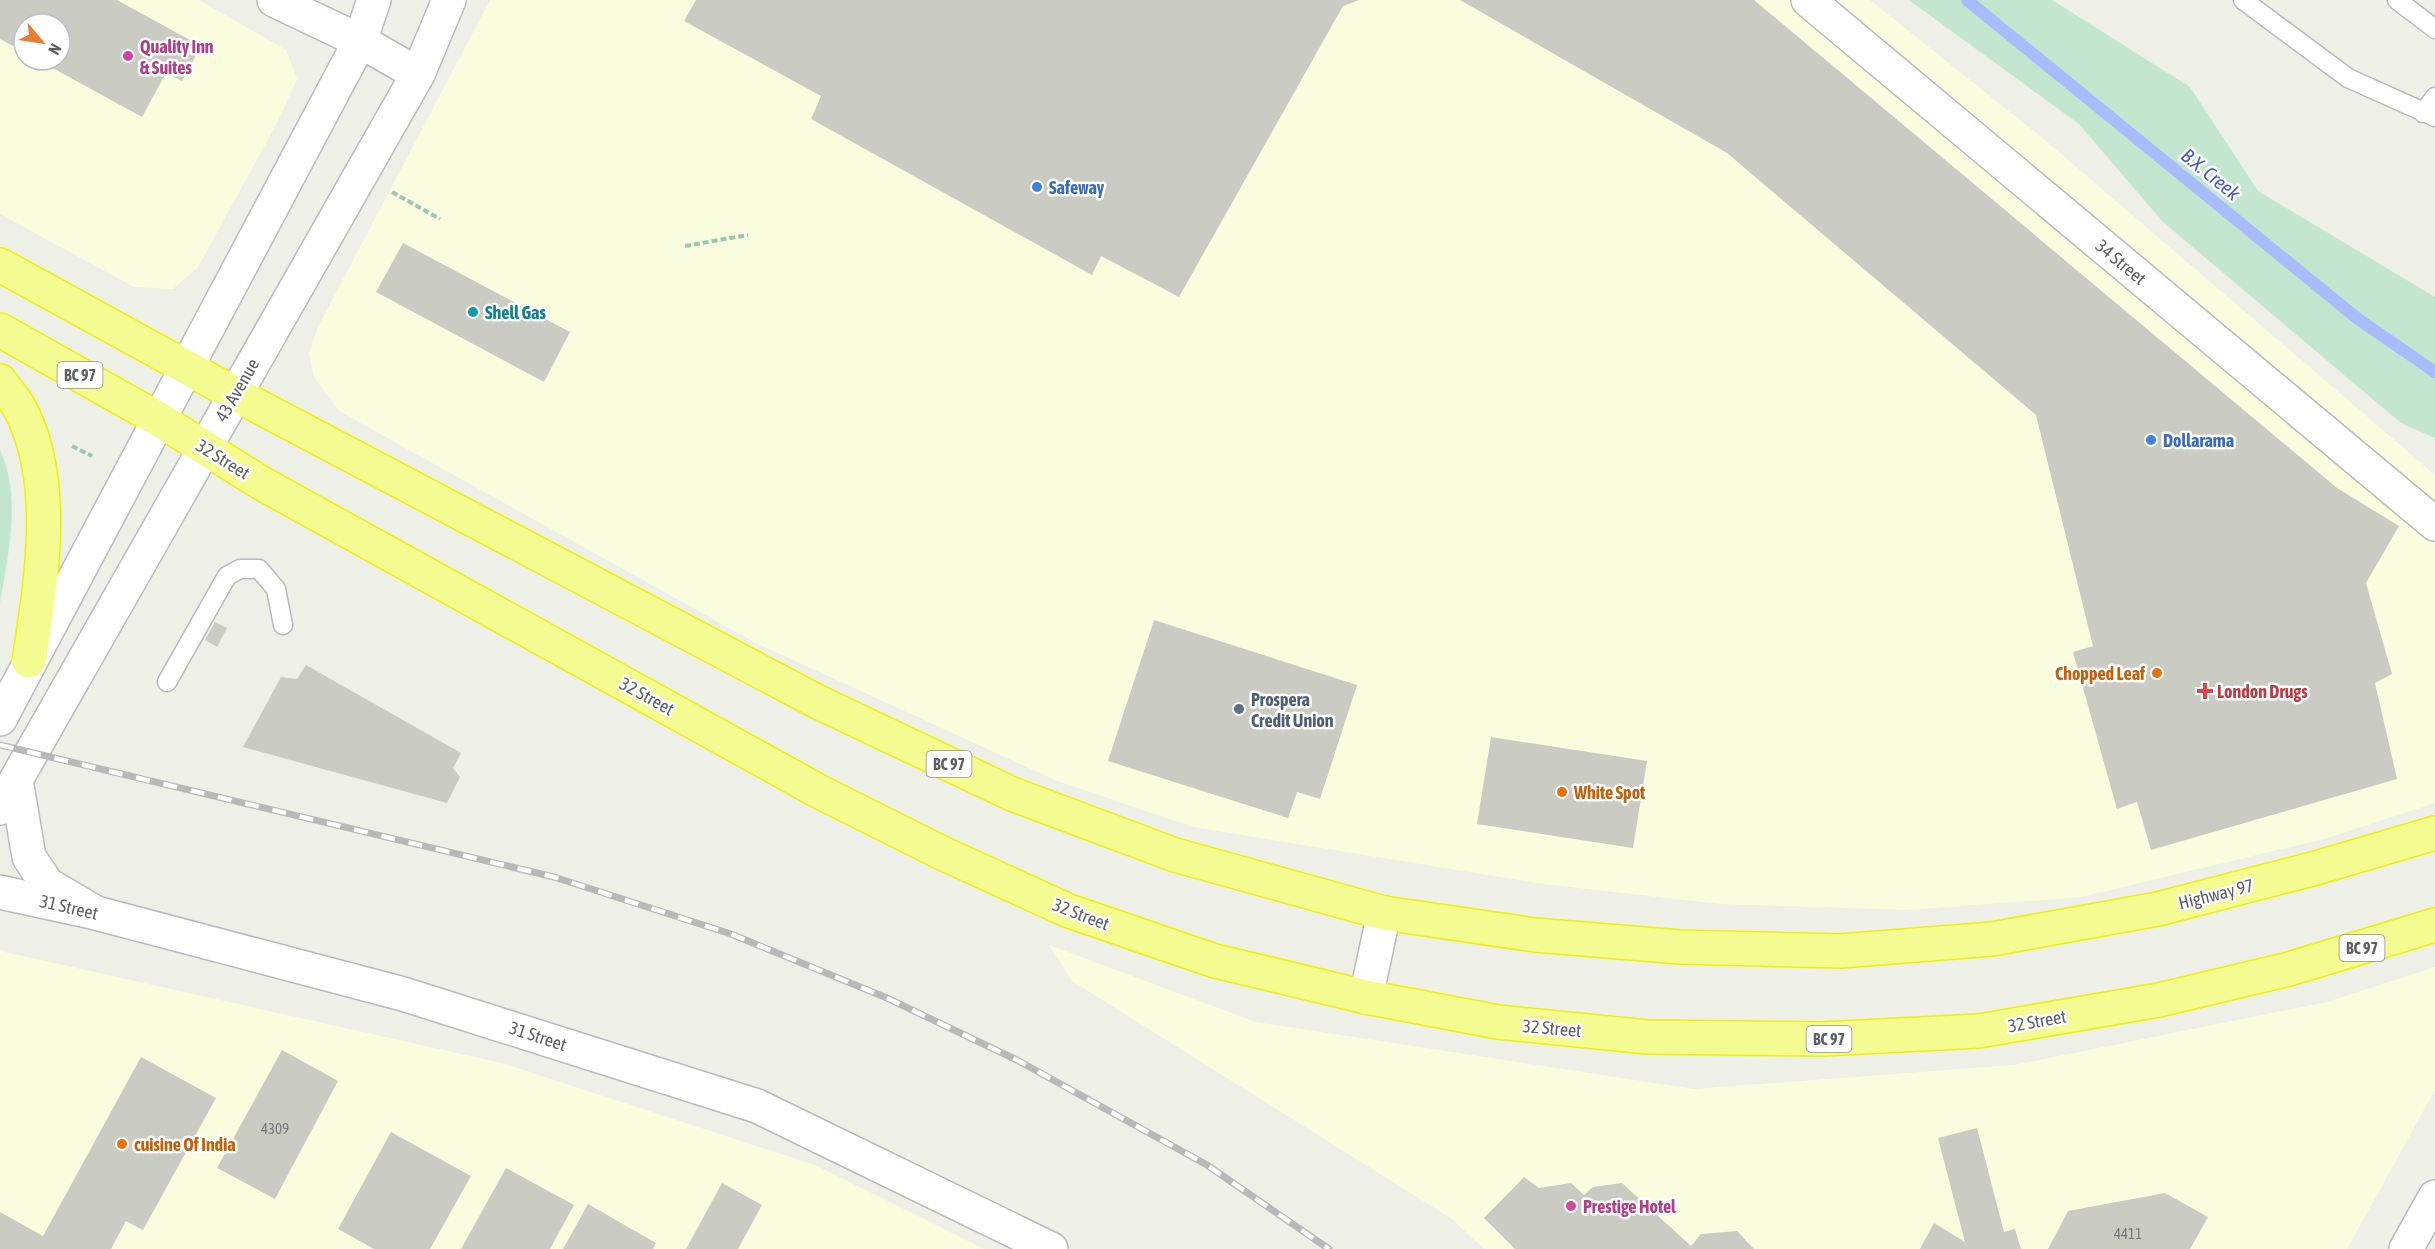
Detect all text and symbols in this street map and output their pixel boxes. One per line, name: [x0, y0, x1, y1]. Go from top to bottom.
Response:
north arrow: [12, 12, 72, 72]
place label: Quality Inn & Suites: [140, 36, 214, 78]
text: N: [45, 41, 65, 58]
marker: Quality Inn & Suites: [121, 49, 135, 63]
water label: B.X. Creek: [2177, 143, 2245, 205]
place label: Safeway: [1049, 177, 1105, 198]
marker: Safeway: [1030, 180, 1044, 194]
street label: 34 Street: [2092, 235, 2150, 289]
place label: Shell Gas: [485, 302, 546, 323]
marker: Shell Gas: [466, 305, 480, 319]
street label: 43 Avenue: [211, 355, 263, 425]
road number: BC 97: [58, 362, 103, 388]
place label: Dollarama: [2163, 430, 2234, 451]
marker: Dollarama: [2144, 433, 2158, 447]
street label: 32 Street: [192, 434, 254, 484]
place label: Chopped Leaf: [2055, 663, 2146, 684]
marker: Chopped Leaf: [2150, 666, 2164, 680]
street label: 32 Street: [616, 673, 678, 719]
place label: London Drugs: [2217, 681, 2308, 702]
marker: London Drugs: [2198, 684, 2212, 698]
place label: Prospera Credit Union: [1251, 689, 1334, 731]
marker: Prospera Credit Union: [1232, 702, 1246, 716]
road number: BC 97: [926, 751, 972, 777]
place label: White Spot: [1573, 782, 1646, 803]
marker: White Spot: [1555, 785, 1569, 799]
street label: Highway 97: [2176, 875, 2256, 913]
street label: 31 Street: [38, 890, 100, 924]
street label: 32 Street: [1050, 894, 1112, 934]
road number: BC 97: [2340, 935, 2384, 961]
street label: 32 Street: [2006, 1006, 2068, 1036]
street label: 32 Street: [1522, 1015, 1582, 1041]
street label: 31 Street: [507, 1017, 569, 1055]
road number: BC 97: [1806, 1026, 1852, 1052]
house number: 4309: [261, 1120, 289, 1137]
place label: cuisine Of India: [134, 1134, 236, 1155]
marker: cuisine Of India: [115, 1137, 129, 1151]
place label: Prestige Hotel: [1583, 1196, 1676, 1217]
marker: Prestige Hotel: [1564, 1199, 1578, 1213]
house number: 4411: [2114, 1225, 2142, 1242]

